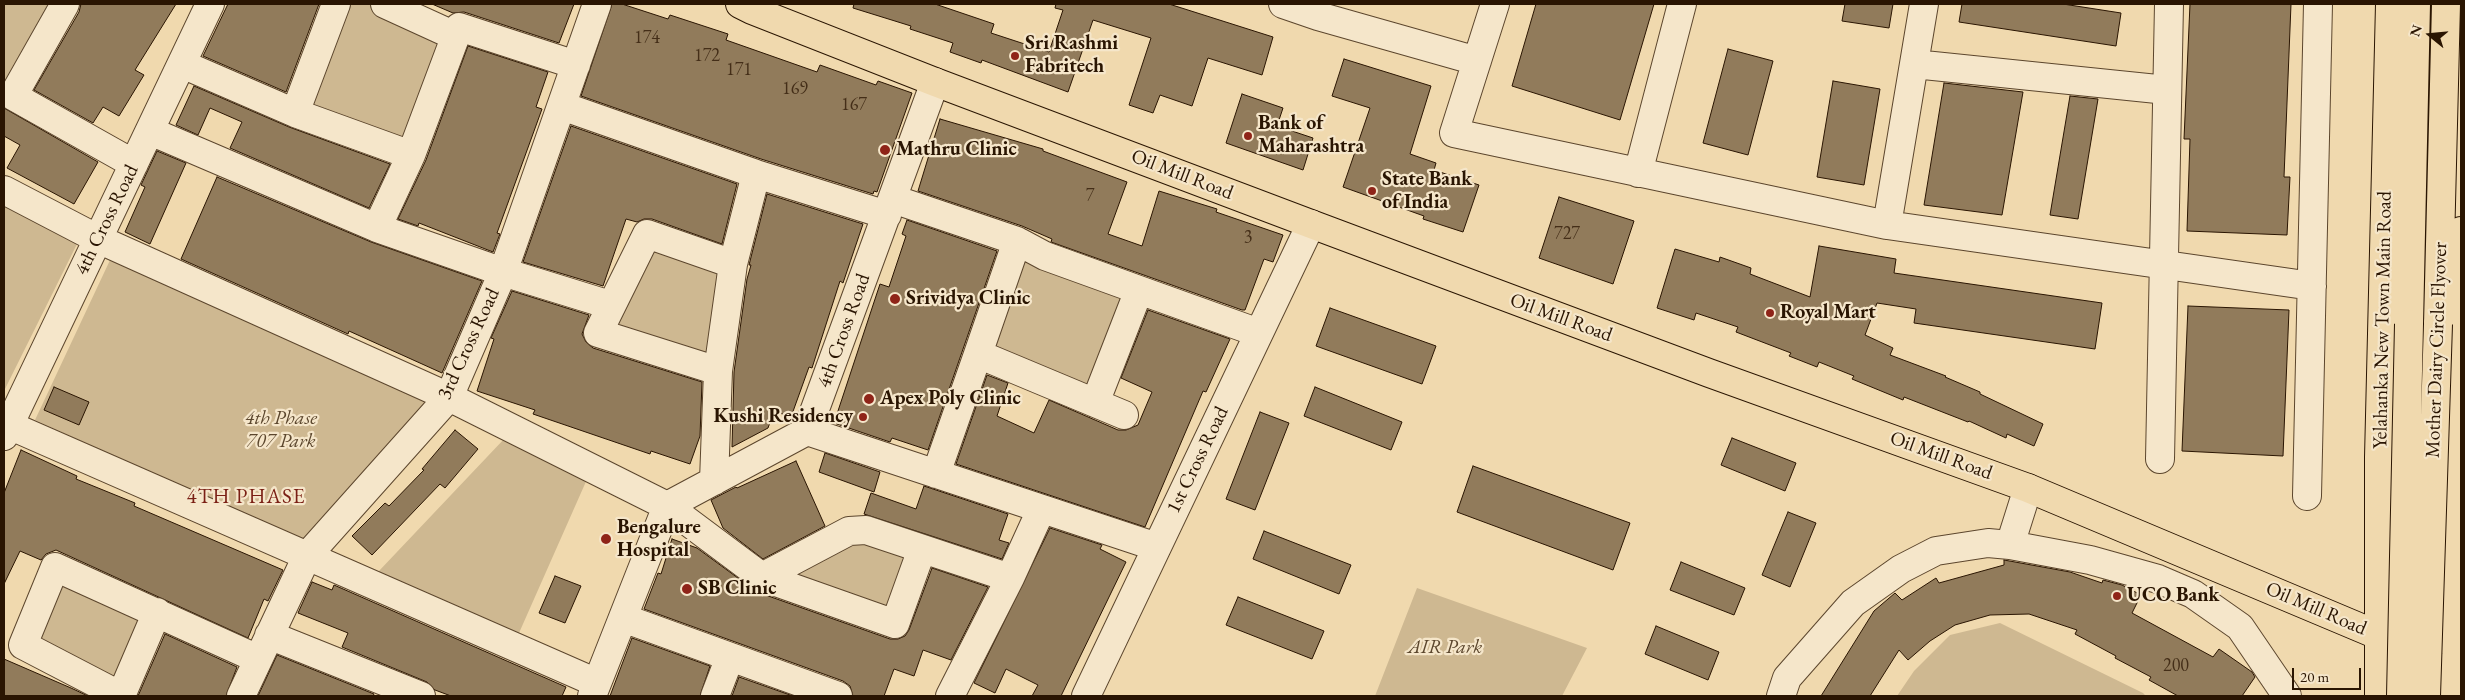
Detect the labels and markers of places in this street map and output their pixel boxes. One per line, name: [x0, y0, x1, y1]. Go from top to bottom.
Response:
place label: Sri Rashmi Fabritech: [1025, 32, 1118, 79]
marker: Sri Rashmi Fabritech: [1009, 50, 1021, 62]
place label: Bank of Maharashtra: [1258, 112, 1364, 159]
marker: Bank of Maharashtra: [1242, 130, 1254, 142]
place label: Mathru Clinic: [896, 138, 1017, 162]
marker: Mathru Clinic: [878, 143, 892, 157]
place label: State Bank of India: [1382, 168, 1472, 215]
marker: State Bank of India: [1366, 185, 1378, 197]
place label: Srividya Clinic: [906, 287, 1030, 311]
marker: Srividya Clinic: [888, 292, 902, 306]
place label: Royal Mart: [1780, 301, 1876, 325]
marker: Royal Mart: [1764, 307, 1776, 319]
place label: Apex Poly Clinic: [880, 387, 1021, 411]
marker: Apex Poly Clinic: [862, 392, 876, 406]
place label: Kushi Residency: [713, 405, 853, 429]
marker: Kushi Residency: [857, 411, 869, 423]
place label: Bengalure Hospital: [617, 516, 701, 563]
marker: Bengalure Hospital: [599, 532, 613, 546]
place label: SB Clinic: [698, 577, 776, 601]
marker: SB Clinic: [680, 582, 694, 596]
place label: UCO Bank: [2127, 584, 2220, 608]
marker: UCO Bank: [2111, 590, 2123, 602]

